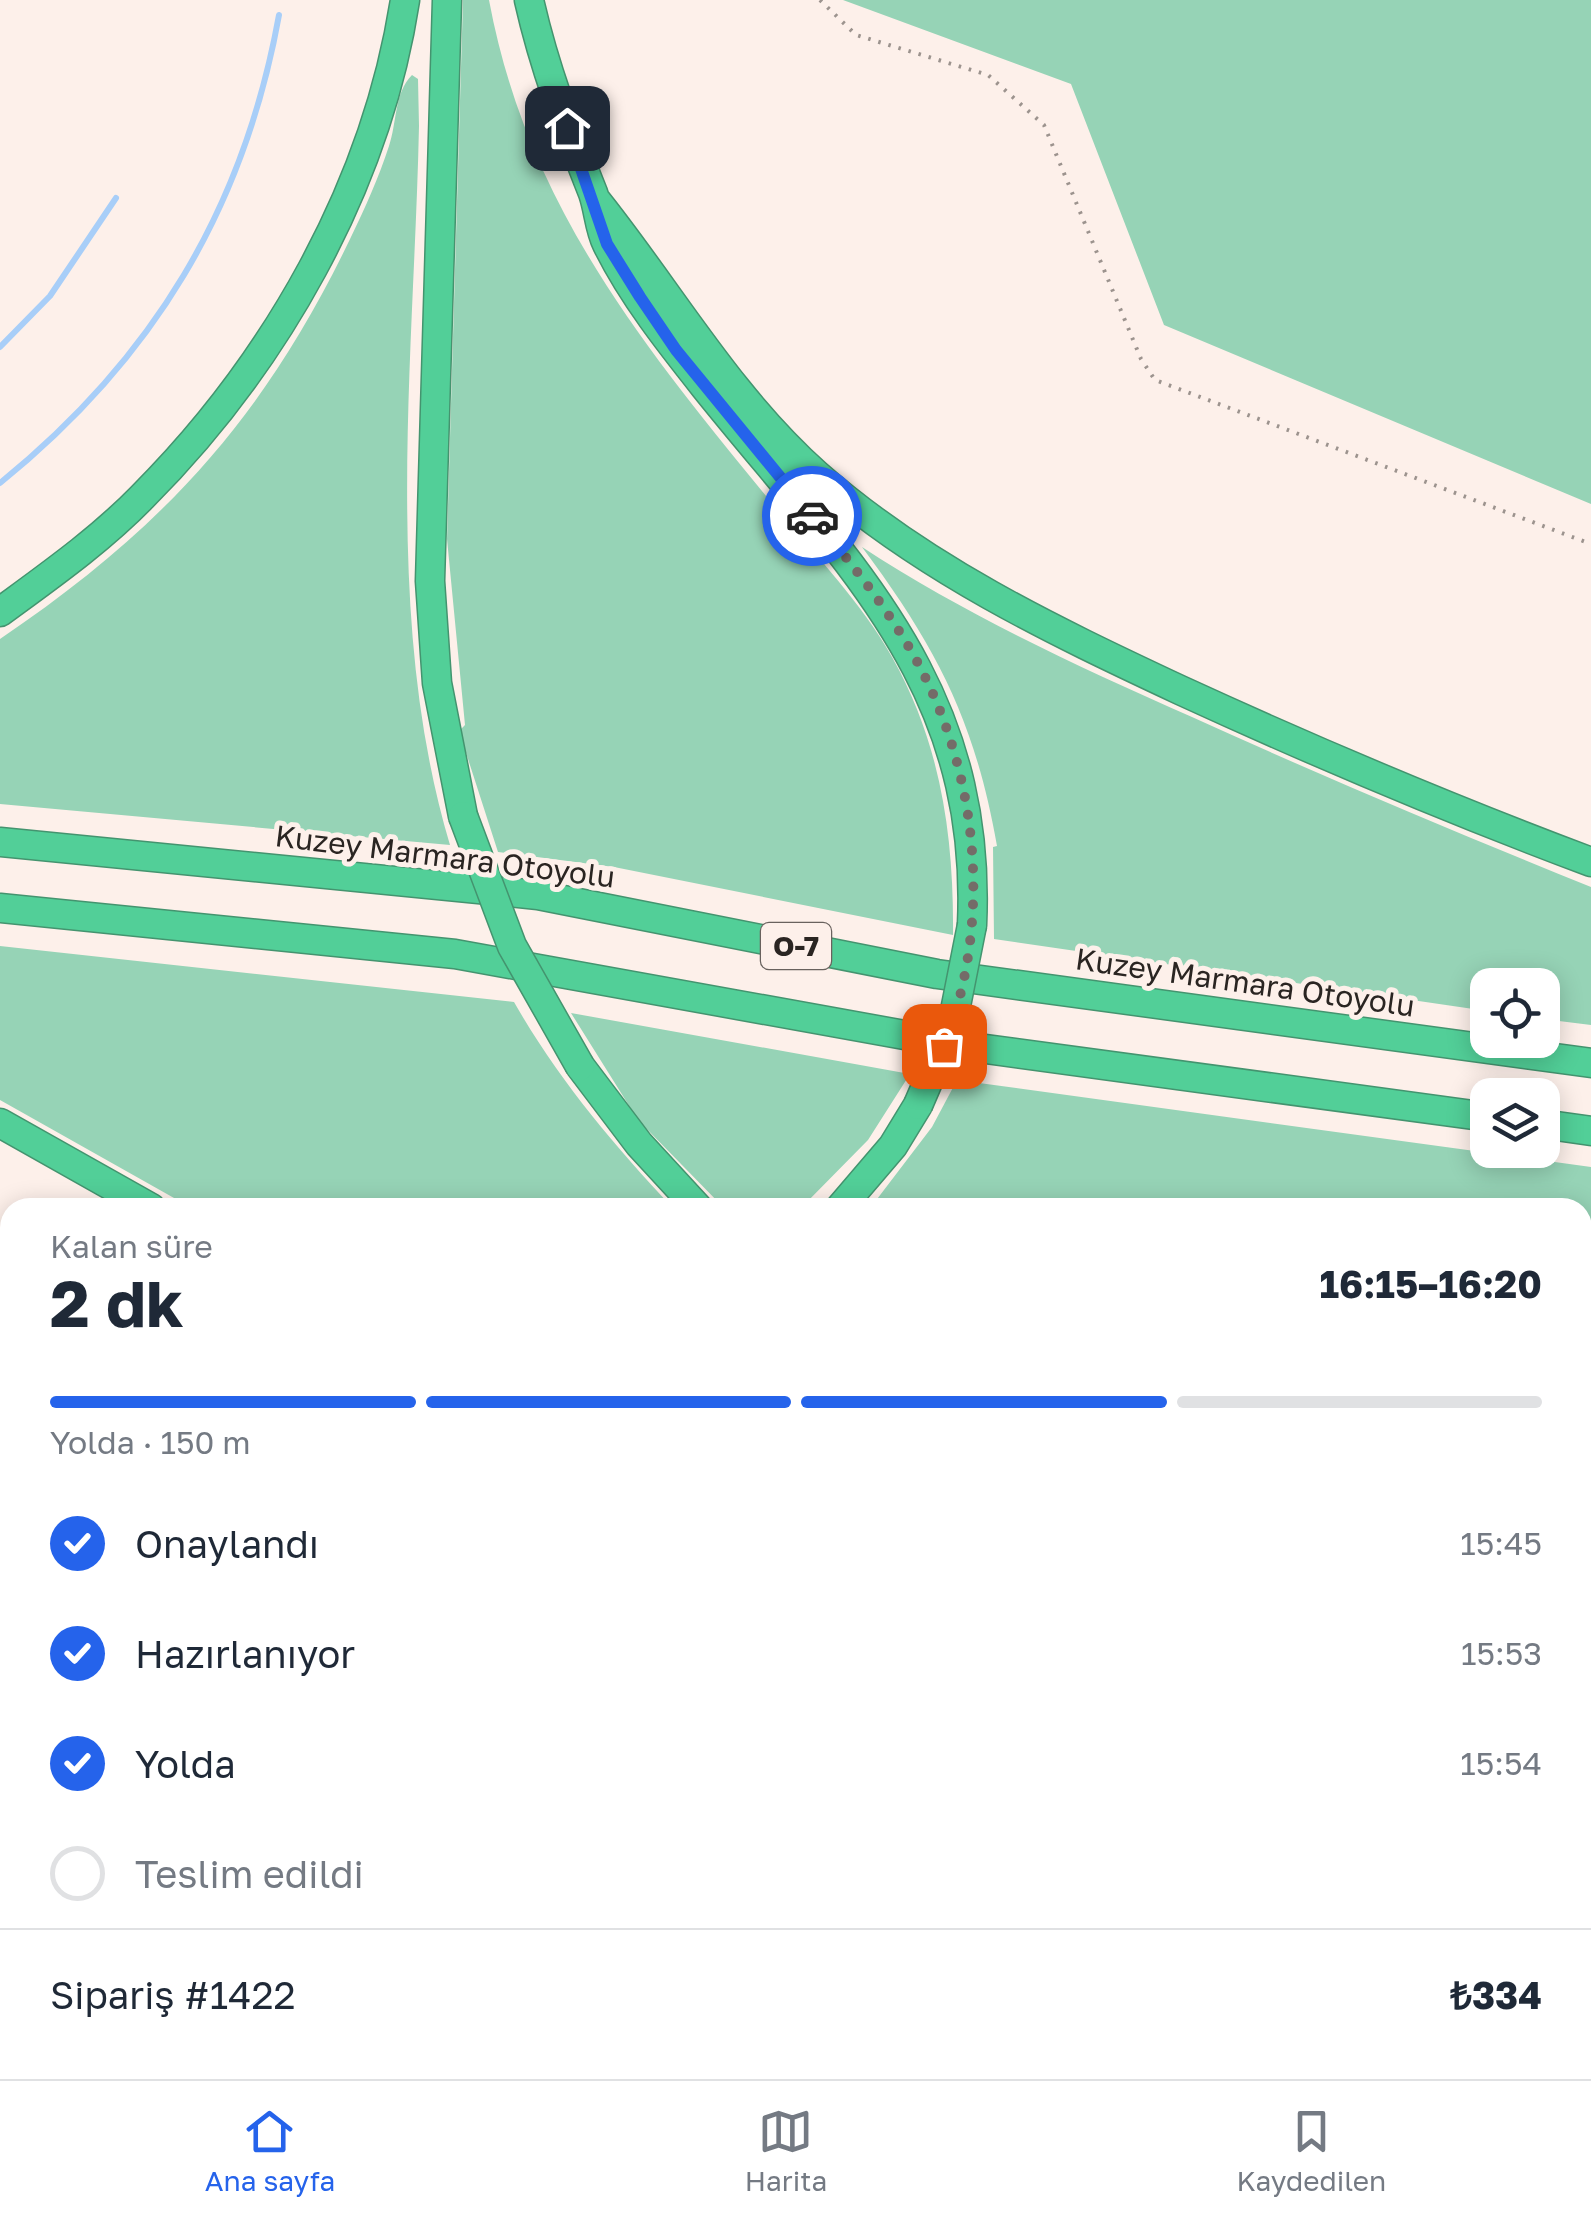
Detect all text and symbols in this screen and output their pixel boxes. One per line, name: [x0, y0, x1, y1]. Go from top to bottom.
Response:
pin: [525, 86, 610, 171]
icon: home: [540, 101, 595, 156]
courier: [762, 466, 862, 566]
icon: car: [785, 489, 840, 544]
street label: Kuzey Marmara Otoyolu: [273, 817, 617, 895]
road number: O-7: [761, 923, 831, 969]
street label: Kuzey Marmara Otoyolu: [1073, 940, 1417, 1024]
map controls: [1470, 968, 1560, 1168]
button: locate: [1470, 968, 1560, 1058]
pin: [902, 1004, 987, 1089]
icon: bag: [917, 1019, 972, 1074]
button: layers: [1470, 1078, 1560, 1168]
text: Kalan süre: [50, 1227, 213, 1265]
text: 16:15–16:20: [1320, 1261, 1542, 1306]
text: 2 dk: [50, 1263, 184, 1341]
text: Yolda · 150 m: [50, 1423, 251, 1461]
icon: check: [50, 1516, 105, 1571]
text: Onaylandı: [135, 1521, 319, 1566]
text: 15:45: [1460, 1524, 1542, 1562]
icon: check: [50, 1626, 105, 1681]
text: Hazırlanıyor: [135, 1631, 355, 1676]
text: 15:53: [1461, 1634, 1542, 1672]
icon: check: [50, 1736, 105, 1791]
text: Yolda: [135, 1741, 236, 1786]
text: 15:54: [1460, 1744, 1542, 1782]
text: Teslim edildi: [135, 1851, 364, 1896]
text: Sipariş #1422: [50, 1972, 296, 2017]
text: ₺334: [1450, 1972, 1542, 2017]
tab: Ana sayfa: [205, 2104, 335, 2197]
tab: Harita: [745, 2104, 827, 2197]
tab: Kaydedilen: [1237, 2104, 1386, 2197]

